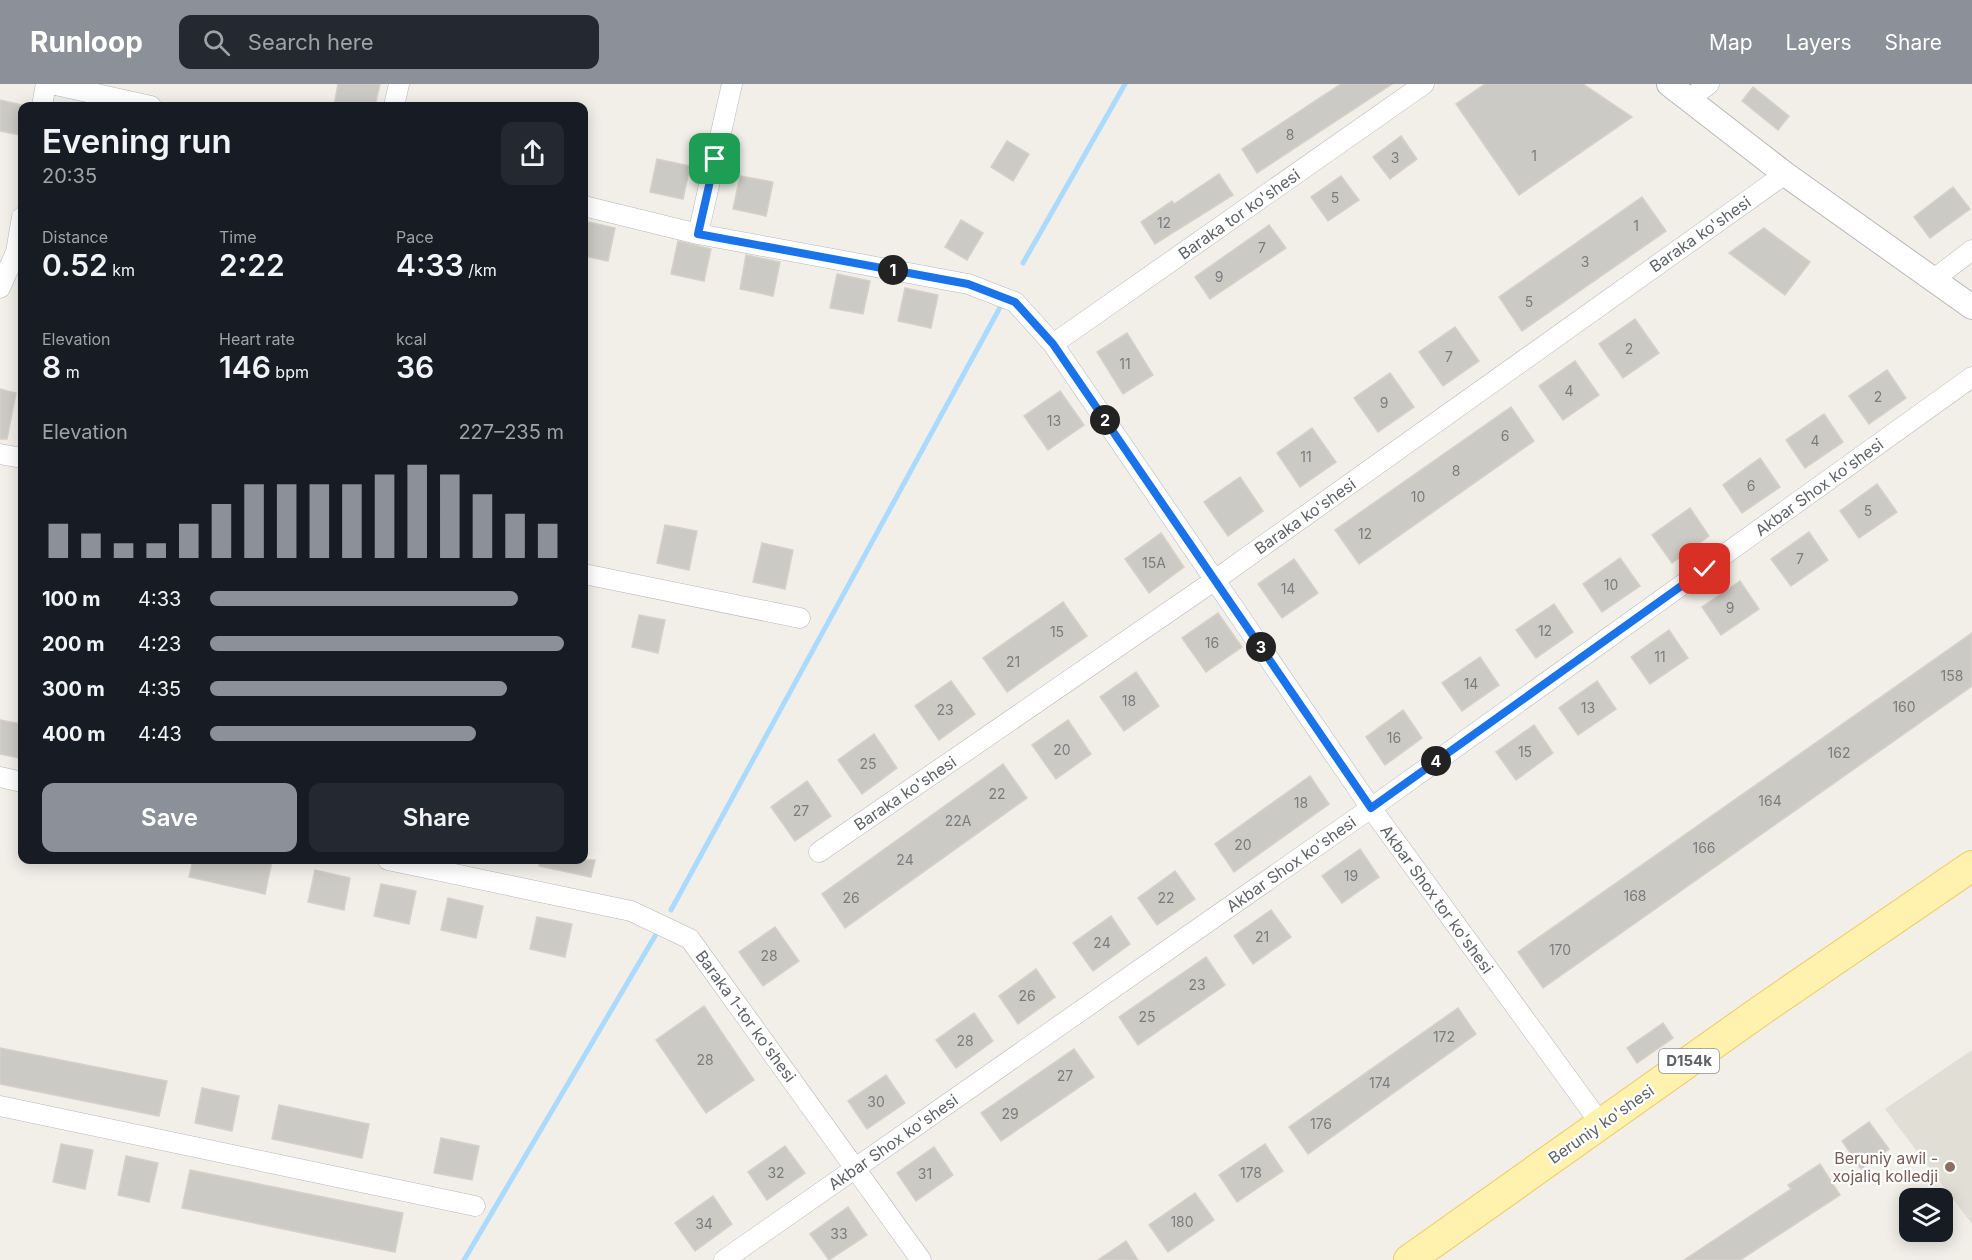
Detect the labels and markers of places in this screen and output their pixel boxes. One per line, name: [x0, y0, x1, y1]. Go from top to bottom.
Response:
pin: [689, 133, 740, 184]
pin: 1: [878, 255, 908, 285]
pin: 2: [1090, 405, 1120, 435]
pin: [1679, 543, 1730, 594]
pin: 3: [1246, 632, 1276, 662]
pin: 4: [1421, 746, 1451, 776]
place label: Beruniy awil - xojaliq kolledji: [1832, 1148, 1938, 1186]
marker: Beruniy awil - xojaliq kolledji: [1943, 1160, 1957, 1174]

